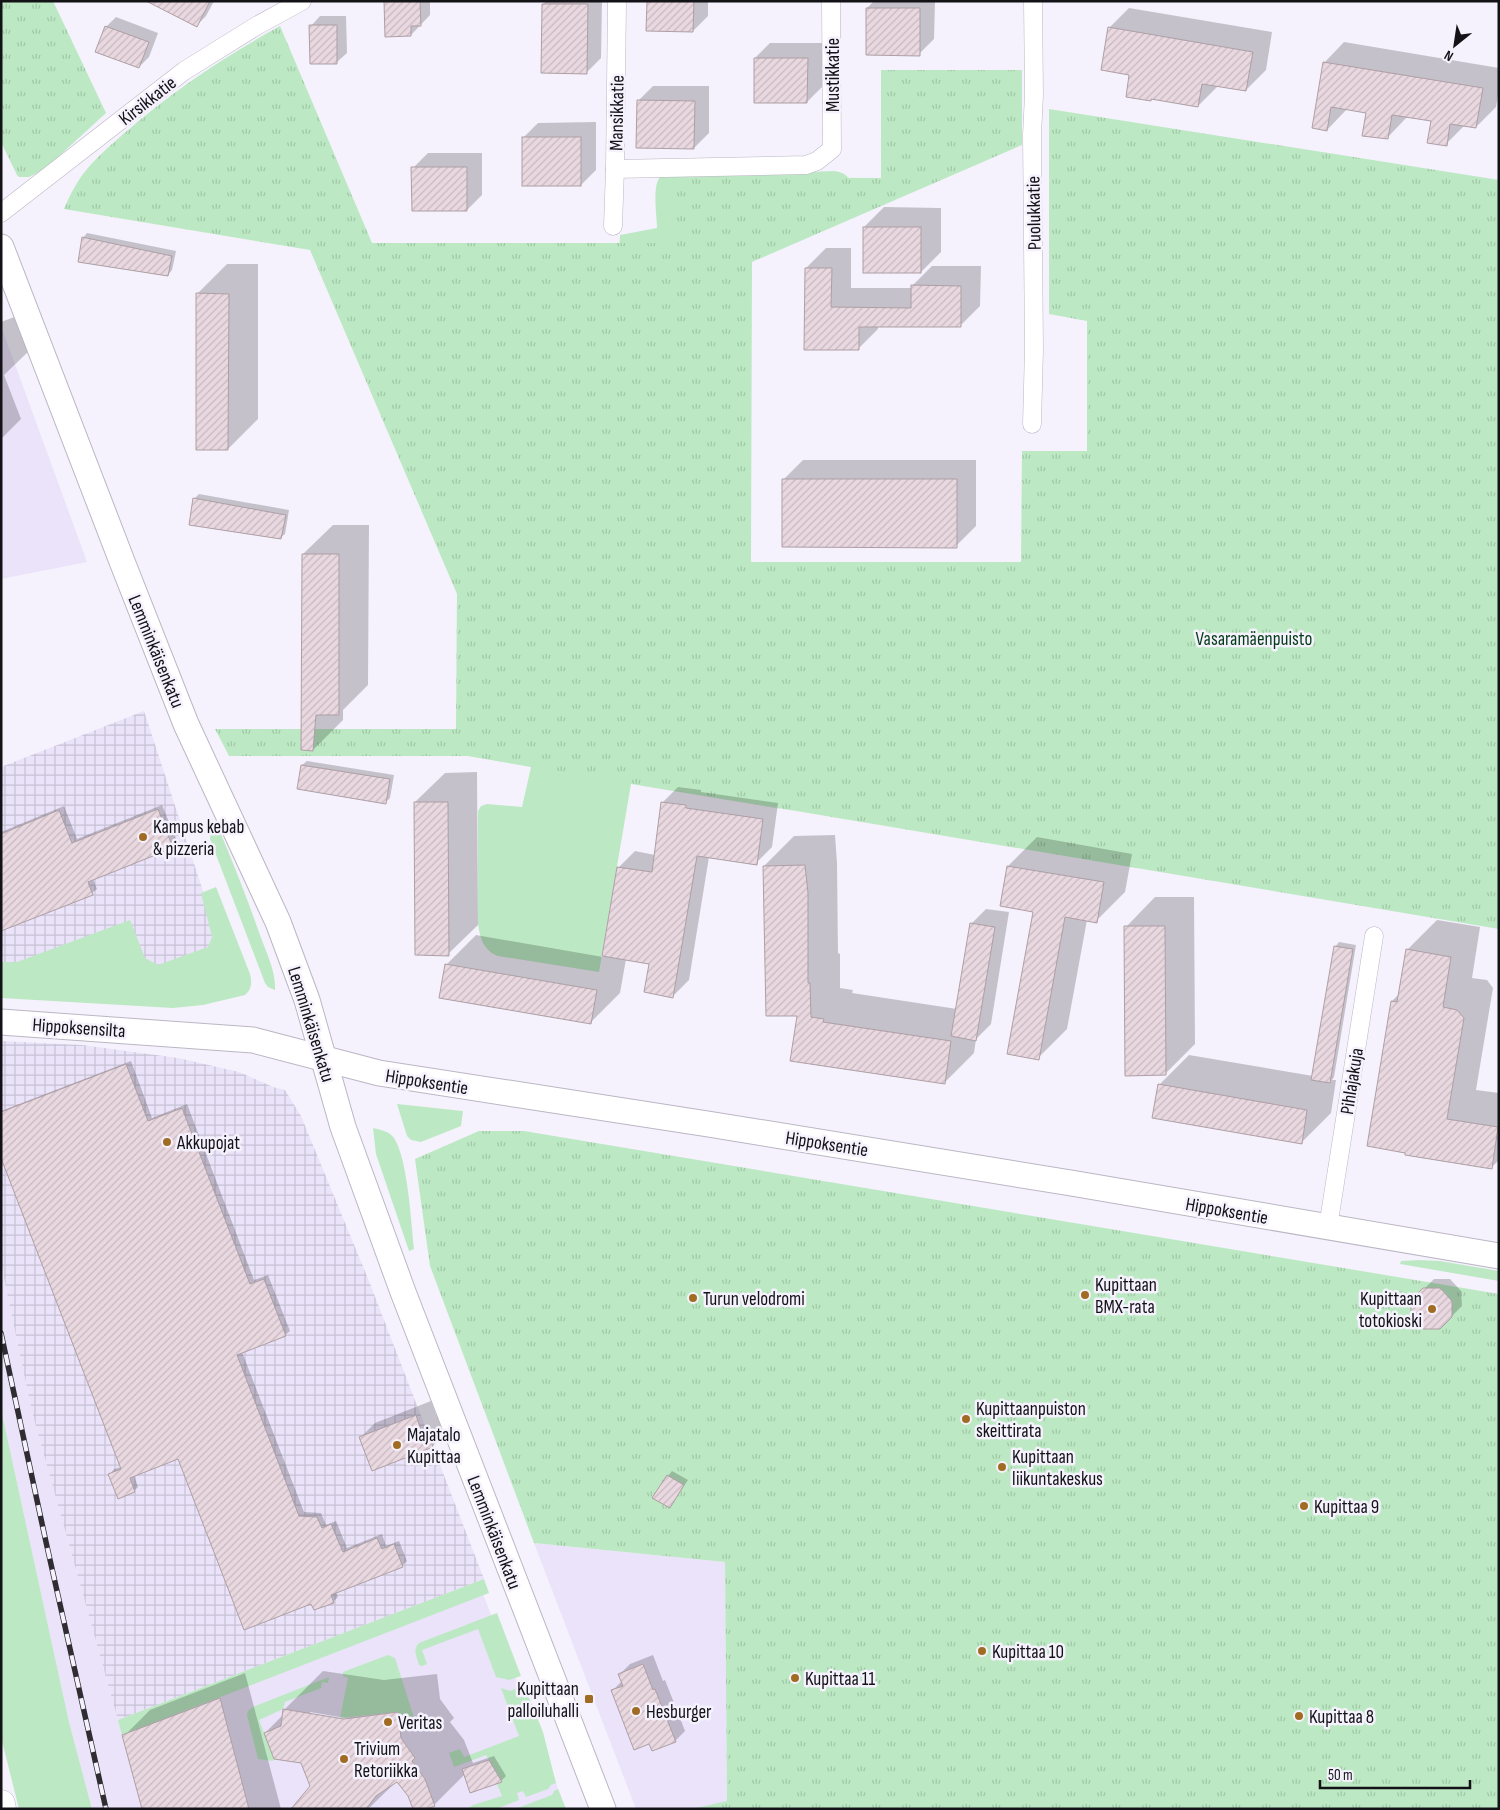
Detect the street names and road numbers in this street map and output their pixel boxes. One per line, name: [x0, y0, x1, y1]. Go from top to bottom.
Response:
street label: Mustikkatie: [822, 38, 845, 112]
street label: Kirsikkatie: [115, 72, 181, 131]
street label: Mansikkatie: [605, 75, 630, 151]
street label: Puolukkatie: [1022, 176, 1047, 250]
street label: Lemminkäisenkatu: [123, 592, 189, 711]
street label: Lemminkäisenkatu: [282, 964, 339, 1085]
street label: Hippoksensilta: [32, 1014, 126, 1043]
street label: Pihlajakuja: [1336, 1046, 1369, 1116]
street label: Hippoksentie: [384, 1065, 470, 1100]
street label: Hippoksentie: [784, 1127, 870, 1162]
street label: Hippoksentie: [1184, 1193, 1270, 1230]
street label: Lemminkäisenkatu: [461, 1473, 526, 1592]

